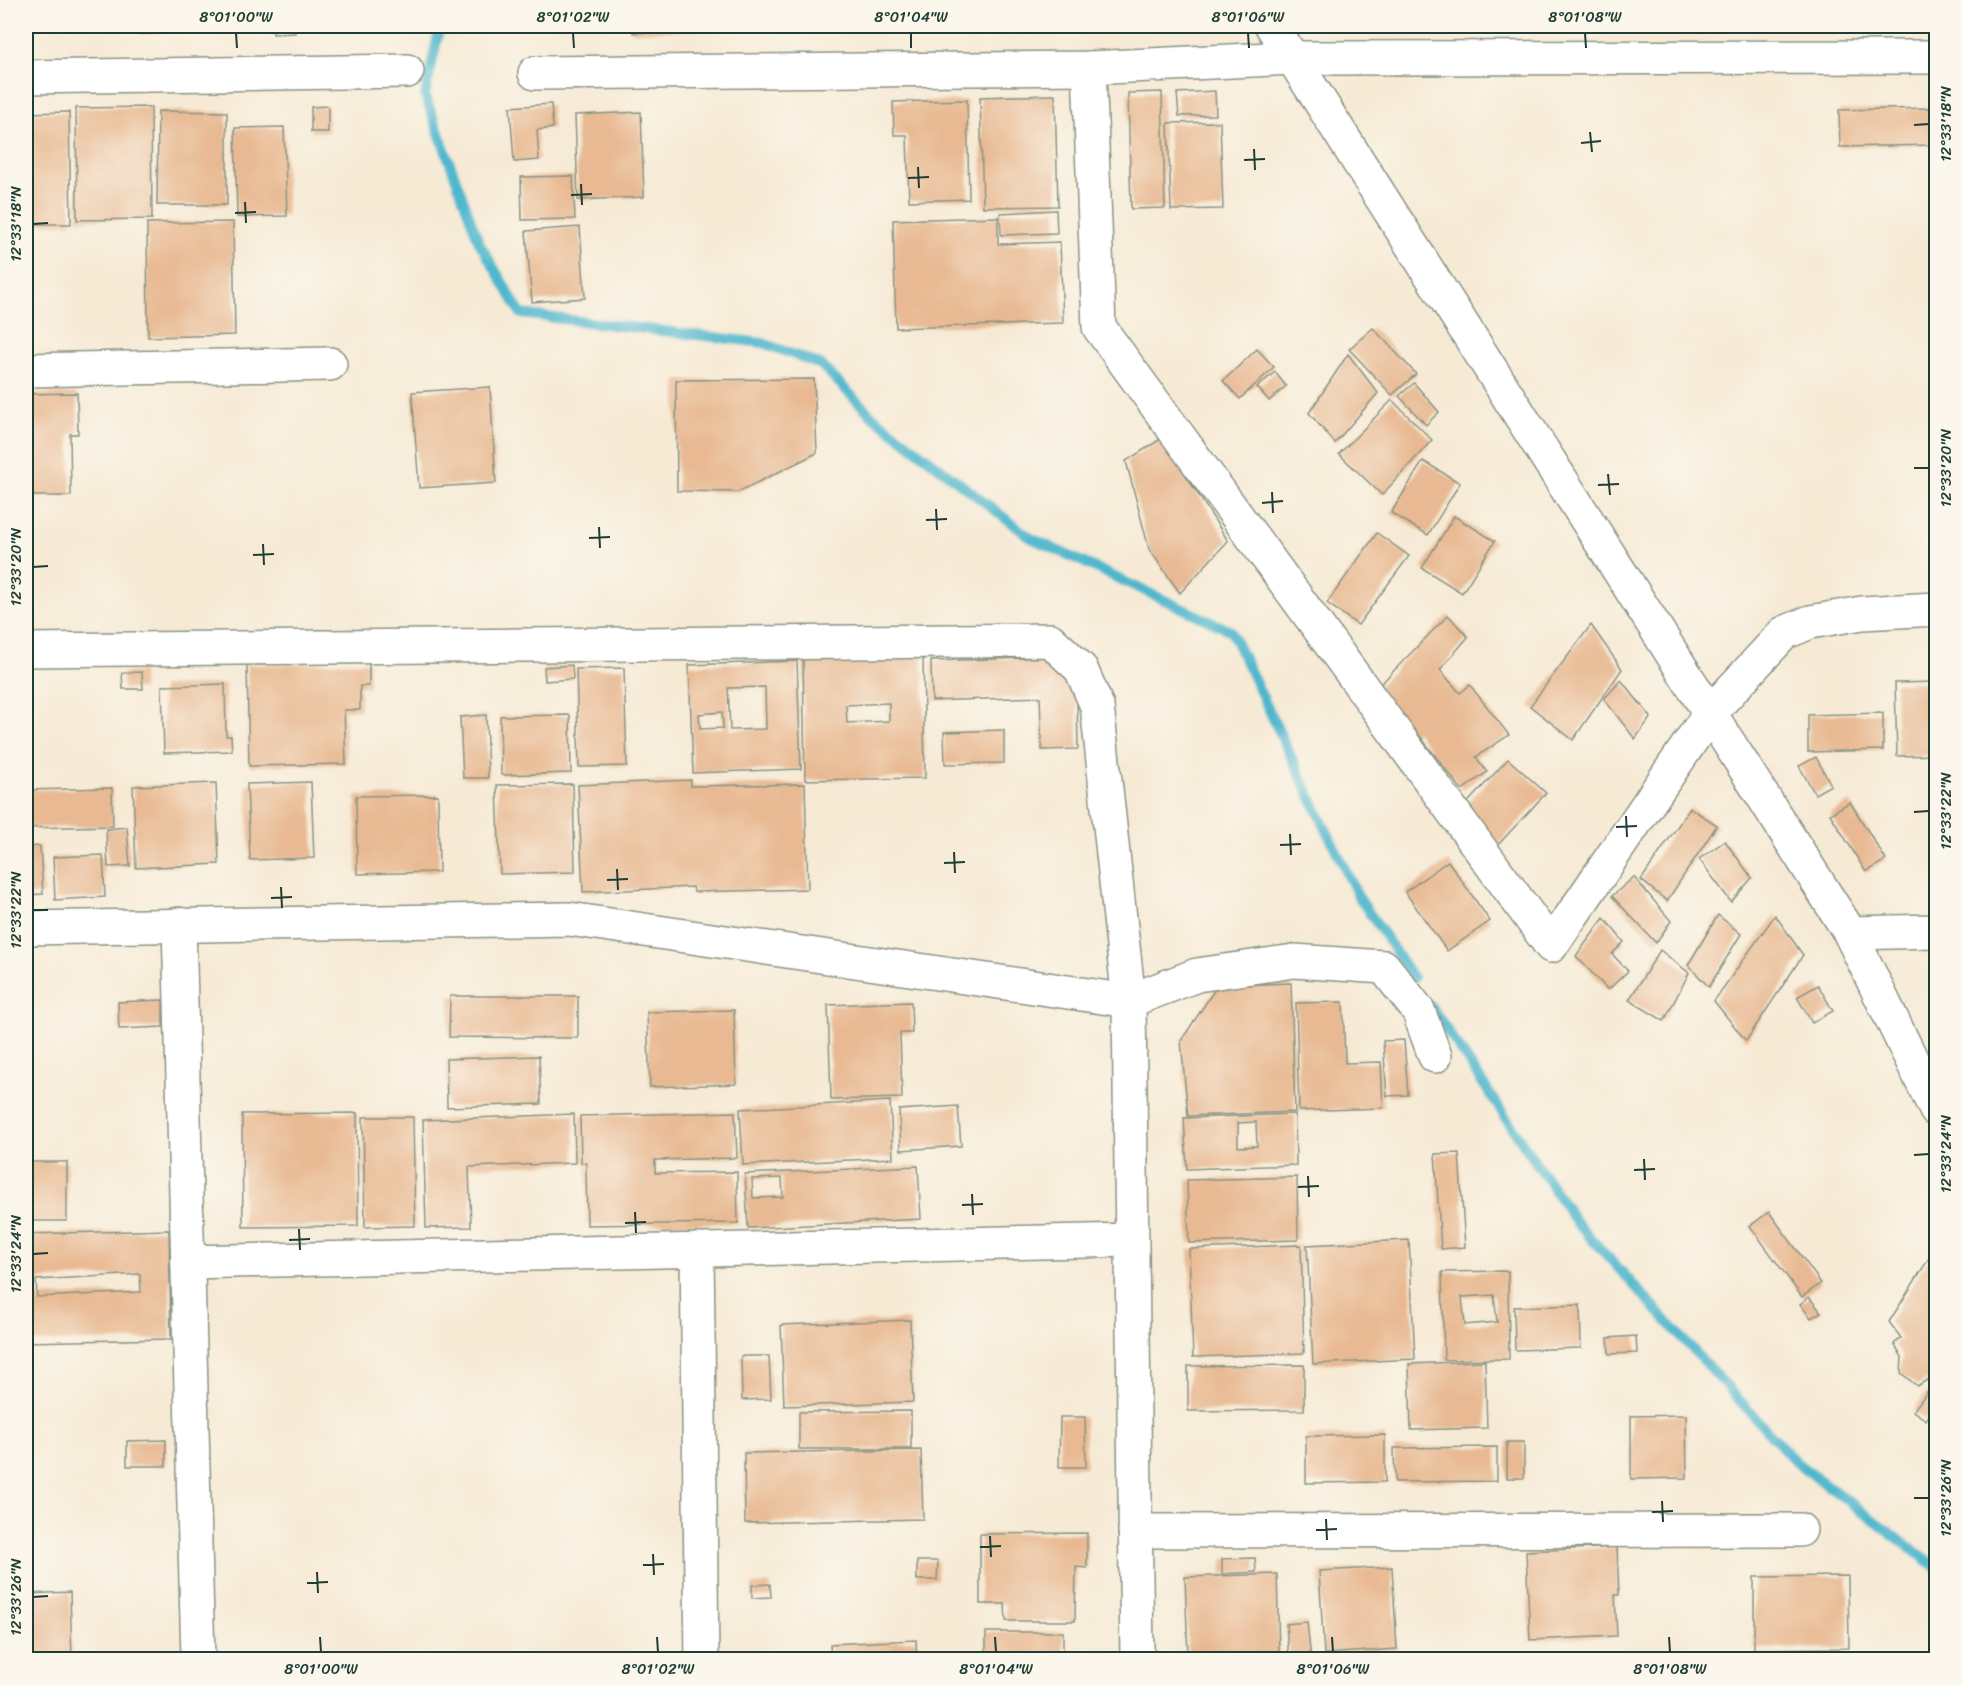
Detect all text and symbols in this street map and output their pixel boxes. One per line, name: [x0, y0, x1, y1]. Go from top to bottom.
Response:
text: 8°01'00"W: [199, 4, 273, 30]
text: 8°01'02"W: [537, 4, 610, 30]
text: 8°01'04"W: [874, 4, 948, 30]
text: 8°01'06"W: [1212, 4, 1285, 30]
text: 8°01'08"W: [1548, 4, 1622, 30]
text: 12°33'18"N: [1933, 86, 1959, 162]
text: 12°33'18"N: [3, 186, 29, 262]
text: 12°33'20"N: [1933, 428, 1959, 507]
text: 12°33'20"N: [3, 527, 29, 606]
text: 12°33'22"N: [1933, 772, 1959, 850]
text: 12°33'22"N: [3, 871, 29, 949]
text: 12°33'24"N: [1933, 1114, 1959, 1193]
text: 12°33'24"N: [3, 1214, 29, 1293]
text: 12°33'26"N: [1933, 1459, 1959, 1537]
text: 12°33'26"N: [3, 1558, 29, 1636]
text: 8°01'00"W: [284, 1656, 358, 1682]
text: 8°01'02"W: [622, 1656, 695, 1682]
text: 8°01'04"W: [959, 1656, 1033, 1682]
text: 8°01'06"W: [1297, 1656, 1370, 1682]
text: 8°01'08"W: [1633, 1656, 1707, 1682]

